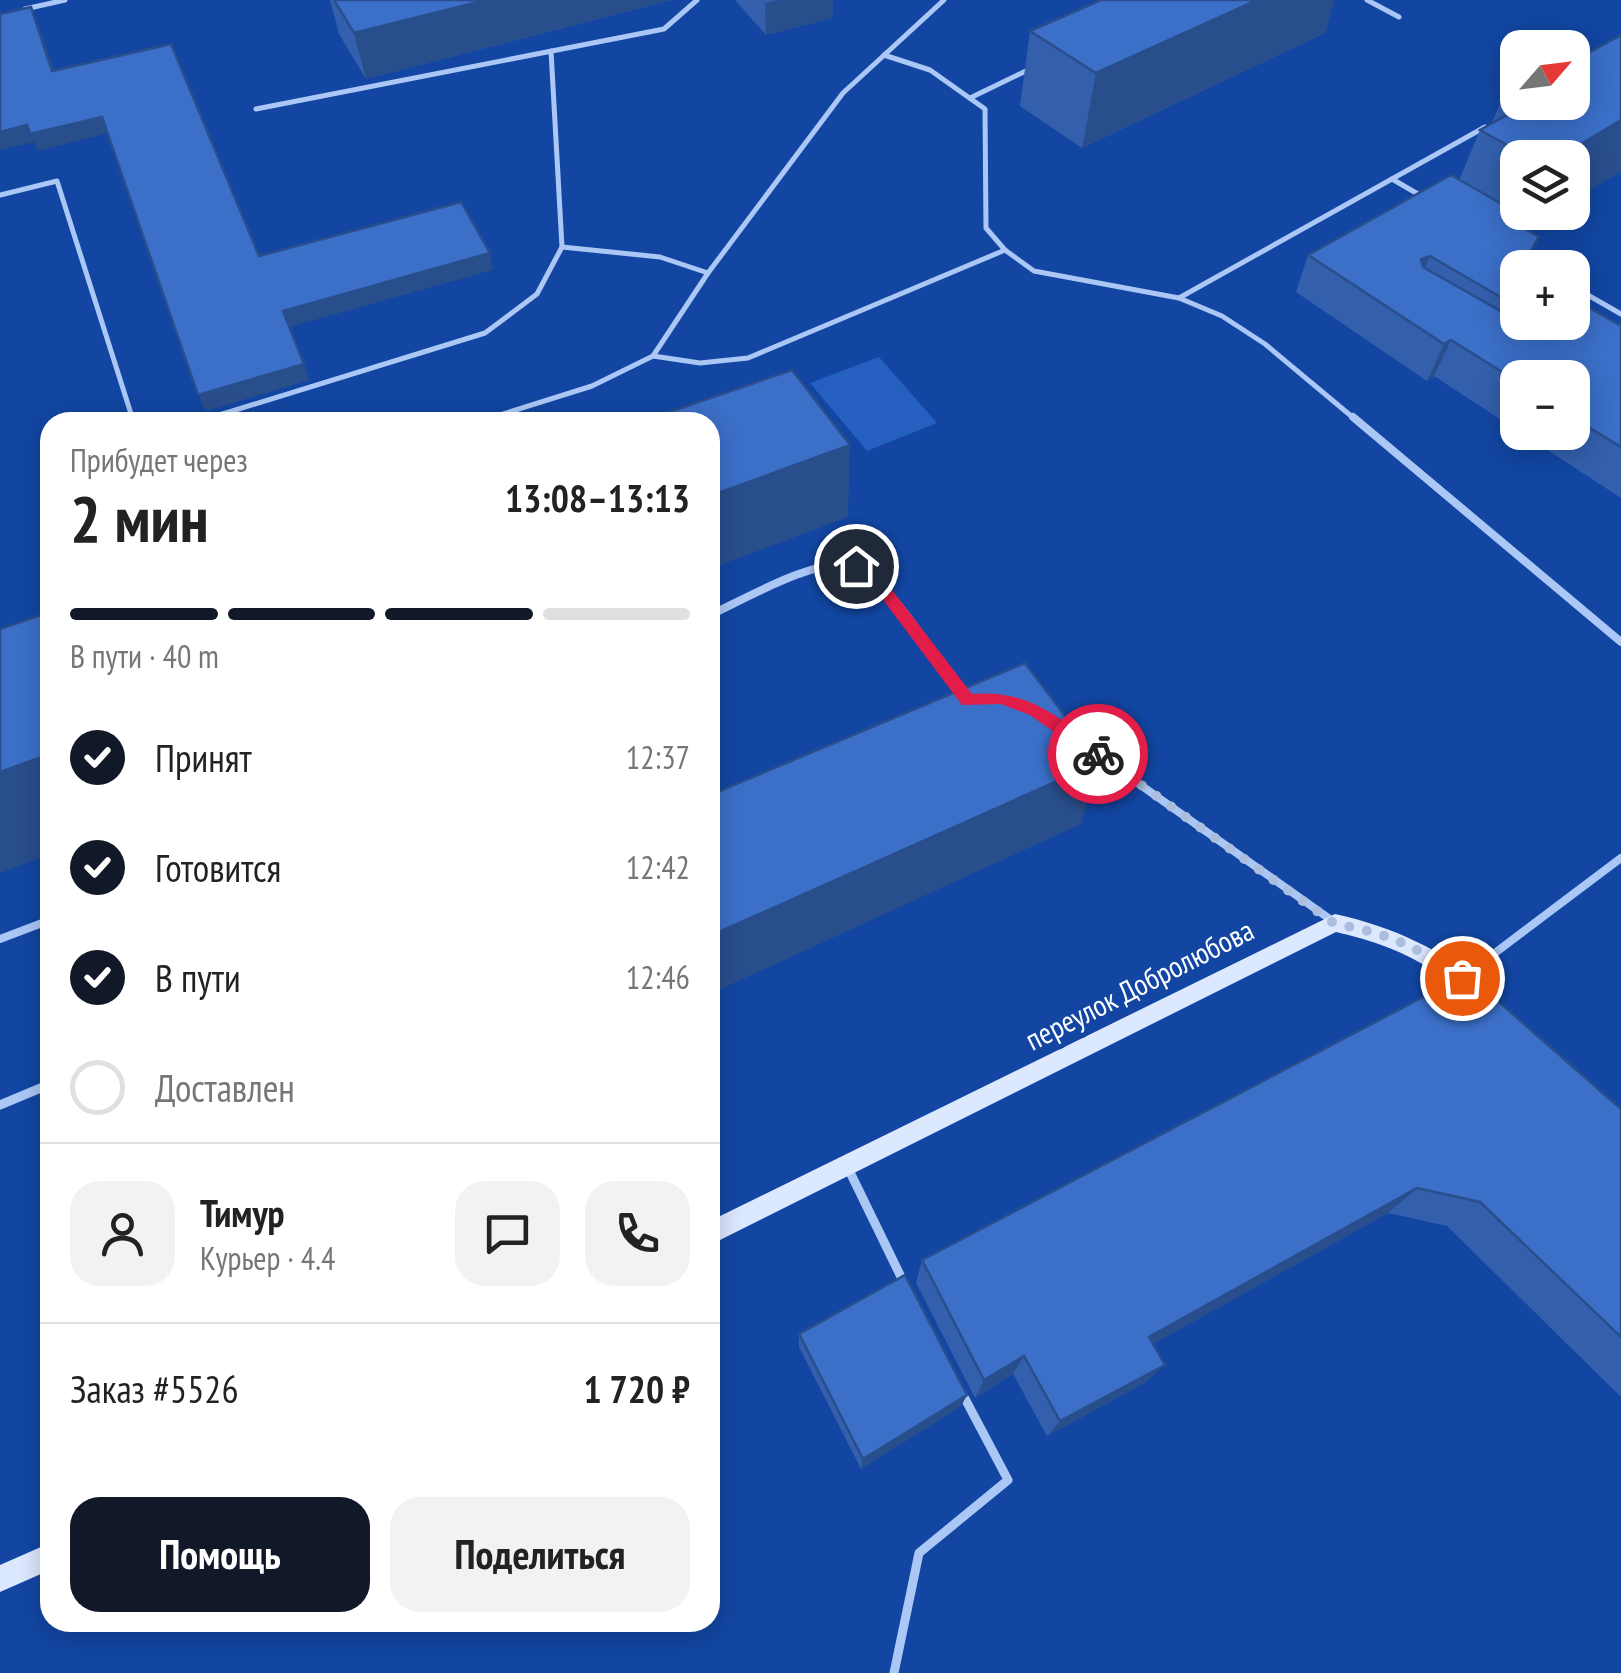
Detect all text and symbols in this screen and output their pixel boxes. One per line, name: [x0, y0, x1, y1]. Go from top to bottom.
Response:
north arrow: [1500, 30, 1590, 120]
map controls: [1500, 30, 1590, 450]
button: layers: [1500, 140, 1590, 230]
button: +: [1500, 250, 1590, 340]
button: −: [1500, 360, 1590, 450]
text: Прибудет через: [70, 439, 248, 481]
text: 13:08–13:13: [505, 473, 690, 522]
text: 2 мин: [70, 476, 209, 560]
pin: [814, 524, 899, 609]
icon: home: [829, 539, 884, 594]
text: В пути · 40 m: [70, 635, 219, 677]
courier: [1048, 704, 1148, 804]
icon: bike: [1071, 727, 1126, 782]
icon: check: [70, 730, 125, 785]
text: Принят: [155, 733, 252, 782]
text: 12:37: [626, 736, 690, 778]
icon: check: [70, 840, 125, 895]
text: Готовится: [155, 843, 281, 892]
text: 12:42: [626, 846, 690, 888]
street label: переулок Добролюбова: [1018, 910, 1260, 1058]
pin: [1420, 936, 1505, 1021]
icon: check: [70, 950, 125, 1005]
icon: bag: [1435, 951, 1490, 1006]
text: В пути: [155, 953, 241, 1002]
text: 12:46: [626, 956, 690, 998]
text: Доставлен: [155, 1063, 295, 1112]
button: person: [70, 1181, 175, 1286]
button: chat: [455, 1181, 560, 1286]
button: phone: [585, 1181, 690, 1286]
text: Тимур: [200, 1188, 285, 1237]
text: Курьер · 4.4: [200, 1237, 335, 1279]
text: Заказ #5526: [70, 1364, 239, 1413]
text: 1 720 ₽: [584, 1364, 690, 1413]
button: Помощь: [70, 1497, 370, 1612]
button: Поделиться: [390, 1497, 690, 1612]

